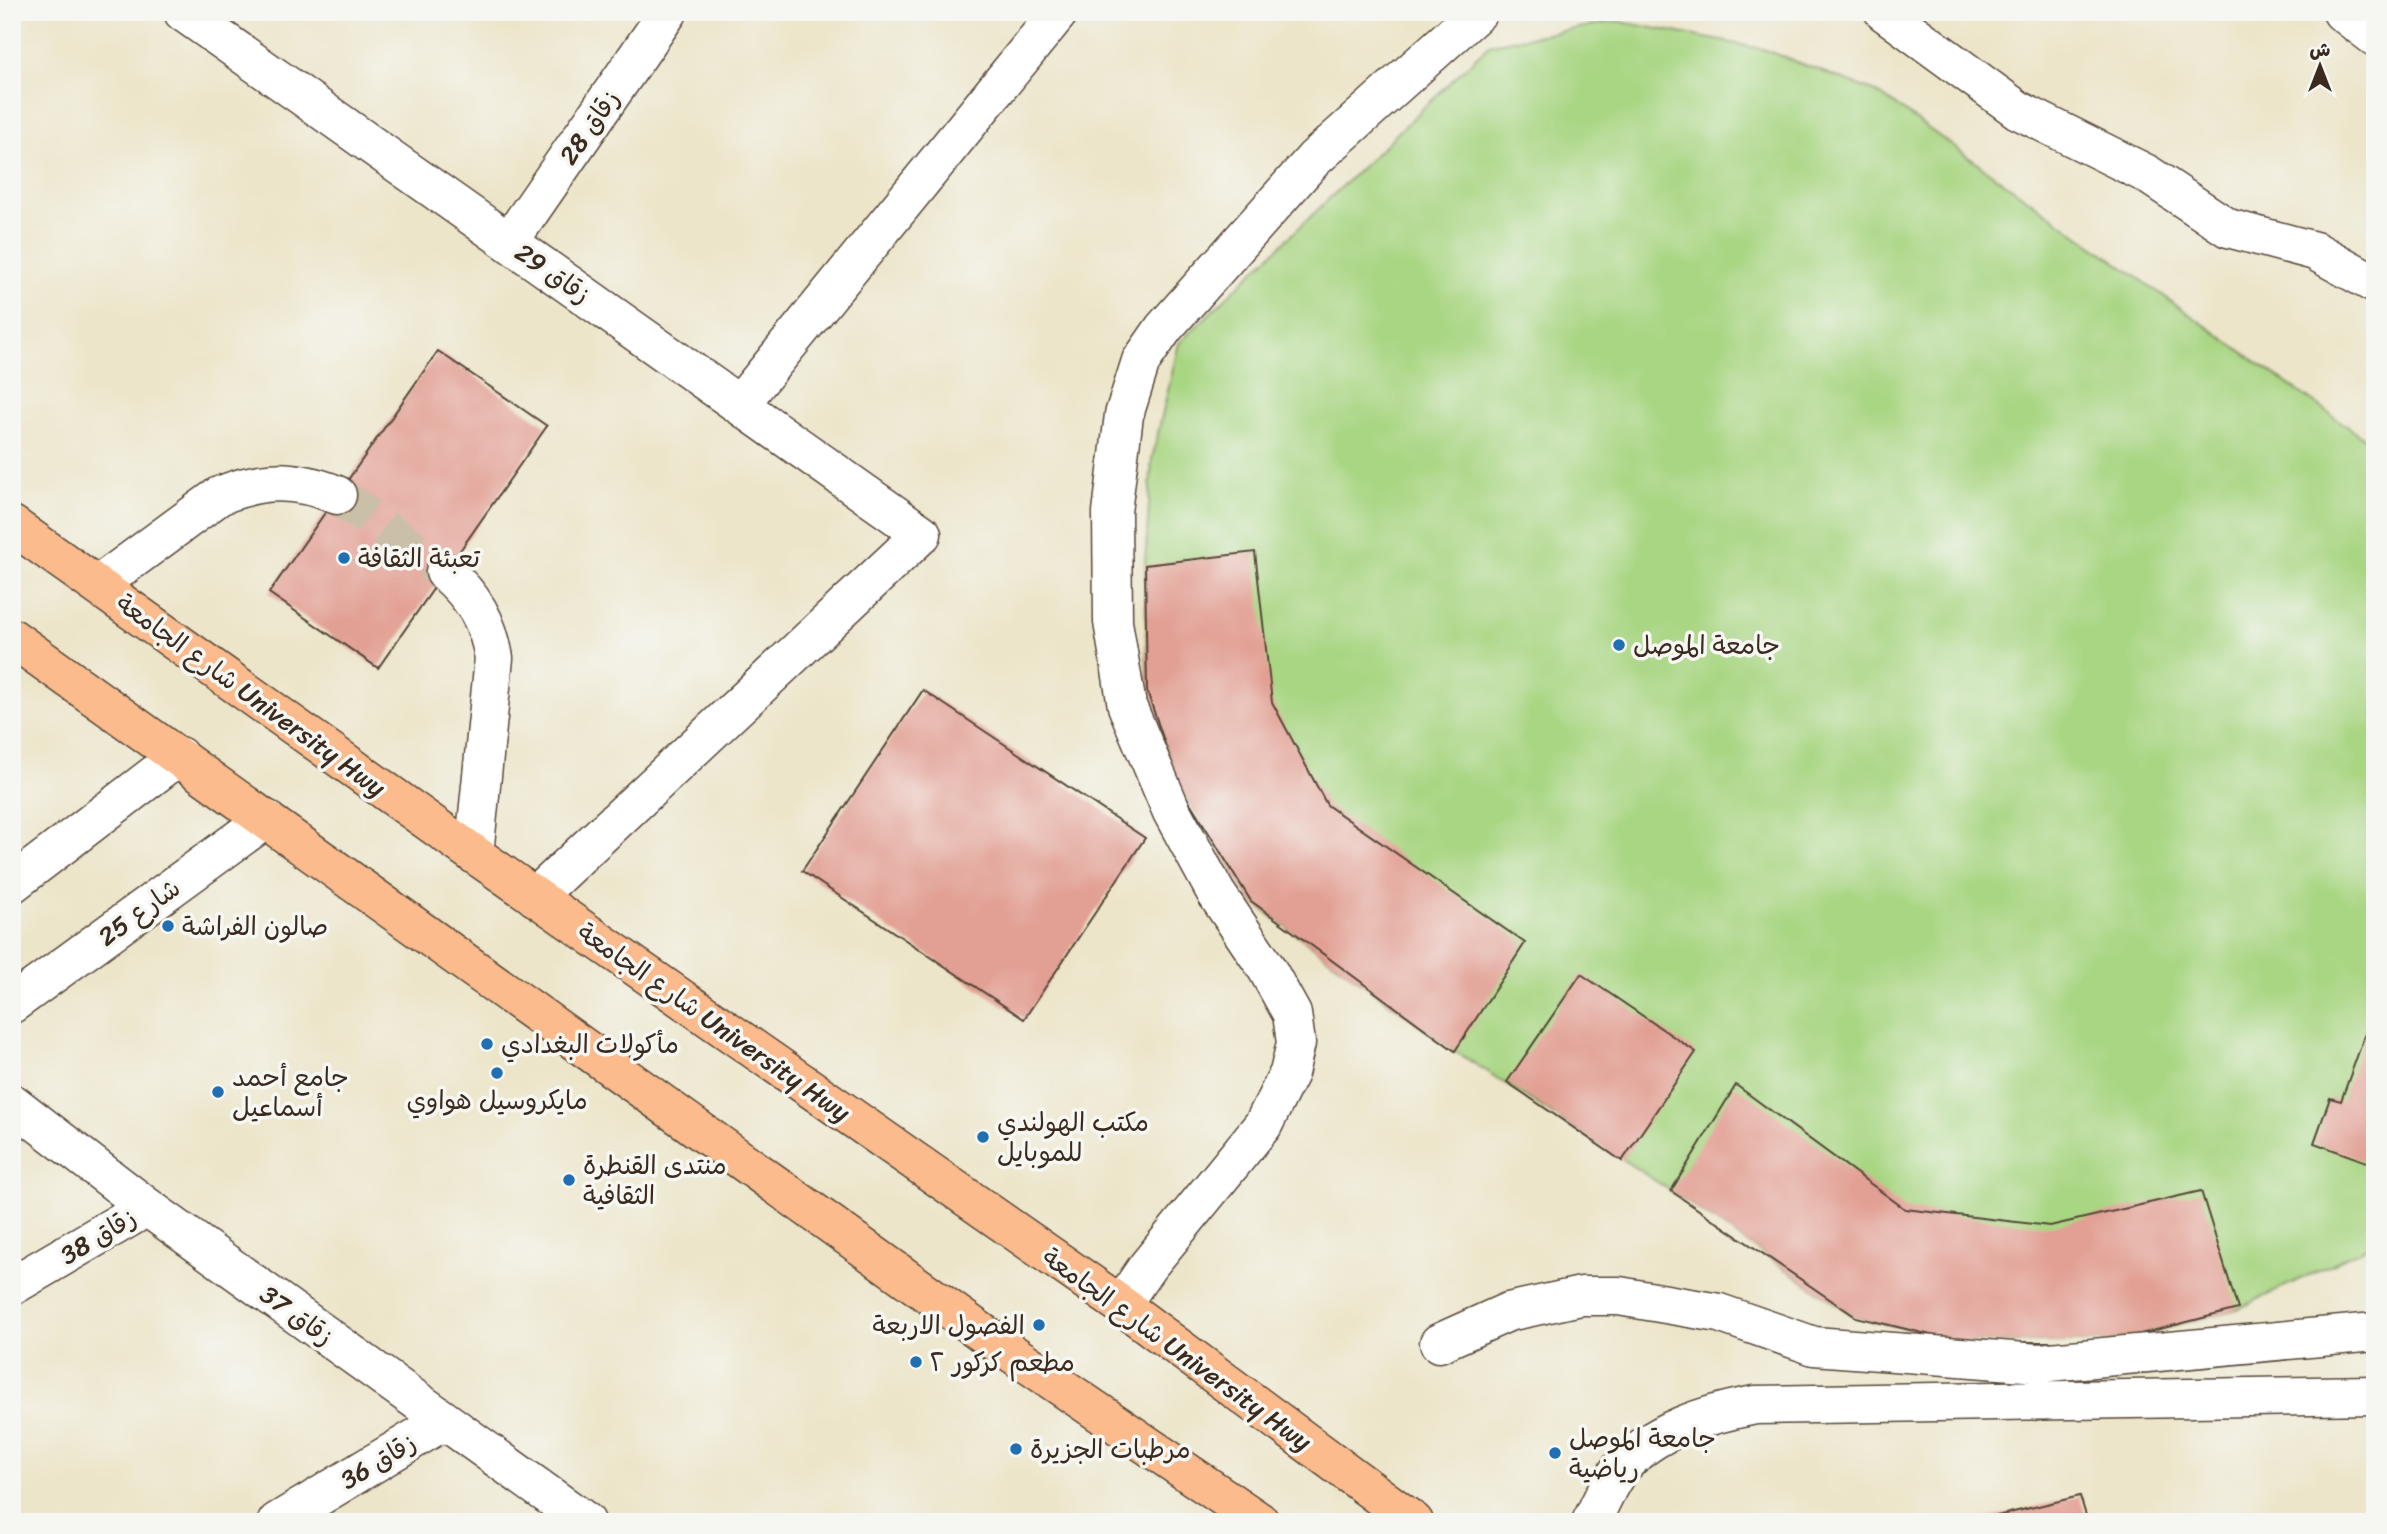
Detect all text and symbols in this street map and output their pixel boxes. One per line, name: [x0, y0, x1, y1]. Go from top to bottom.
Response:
north arrow: [2286, 32, 2356, 102]
text: ش: [2310, 33, 2331, 66]
street label: زقاق 28: [546, 79, 632, 175]
street label: زقاق 29: [505, 230, 601, 316]
place label: تعبئة الثقافة: [358, 535, 480, 581]
marker: تعبئة الثقافة: [336, 550, 352, 566]
street label: شارع الجامعة University Hwy: [106, 581, 396, 809]
place label: جامعة الموصل: [1633, 622, 1780, 668]
marker: جامعة الموصل: [1611, 637, 1627, 653]
street label: شارع 25: [87, 866, 191, 958]
place label: صالون الفراشة: [182, 903, 328, 949]
street label: شارع الجامعة University Hwy: [568, 910, 861, 1134]
marker: صالون الفراشة: [160, 918, 176, 934]
place label: مأكولات البغدادي: [501, 1021, 679, 1067]
marker: مأكولات البغدادي: [479, 1036, 495, 1052]
place label: جامع أحمد أسماعيل: [232, 1054, 349, 1130]
marker: مايكروسيل هواوي: [489, 1065, 505, 1081]
place label: مايكروسيل هواوي: [406, 1077, 588, 1123]
marker: جامع أحمد أسماعيل: [210, 1084, 226, 1100]
place label: مكتب الهولندي للموبايل: [997, 1099, 1149, 1175]
marker: مكتب الهولندي للموبايل: [975, 1129, 991, 1145]
place label: منتدى القنطرة الثقافية: [583, 1142, 727, 1218]
marker: منتدى القنطرة الثقافية: [561, 1172, 577, 1188]
street label: زقاق 38: [50, 1195, 146, 1277]
street label: شارع الجامعة University Hwy: [1032, 1235, 1322, 1463]
street label: زقاق 37: [250, 1272, 344, 1358]
place label: الفصول الاربعة: [872, 1302, 1025, 1348]
marker: الفصول الاربعة: [1031, 1317, 1047, 1333]
place label: مطعم كركور ٢: [930, 1339, 1075, 1385]
marker: مطعم كركور ٢: [908, 1354, 924, 1370]
place label: جامعة الموصل رياضية: [1569, 1415, 1716, 1491]
street label: زقاق 36: [331, 1420, 425, 1502]
place label: مرطبات الجزيرة: [1030, 1426, 1191, 1472]
marker: مرطبات الجزيرة: [1008, 1441, 1024, 1457]
marker: جامعة الموصل رياضية: [1547, 1445, 1563, 1461]

